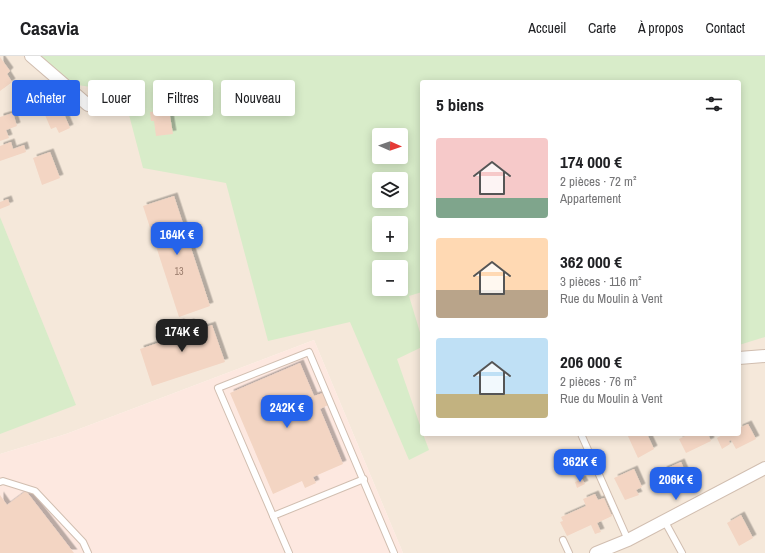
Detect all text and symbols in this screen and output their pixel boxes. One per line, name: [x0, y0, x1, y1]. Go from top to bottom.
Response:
text: Casavia: [20, 15, 79, 41]
text: Accueil: [528, 19, 566, 37]
text: Carte: [588, 19, 616, 37]
text: À propos: [638, 19, 683, 37]
text: Contact: [705, 19, 745, 37]
chip: Acheter: [12, 80, 80, 116]
chip: Louer: [88, 80, 145, 116]
chip: Filtres: [153, 80, 213, 116]
chip: Nouveau: [221, 80, 295, 116]
text: 5 biens: [436, 93, 484, 116]
icon: filters: [703, 93, 725, 115]
north arrow: [372, 128, 408, 164]
map controls: [372, 128, 408, 296]
text: 174 000 €: [560, 150, 622, 173]
icon: home: [468, 154, 516, 202]
button: layers: [372, 172, 408, 208]
text: 2 pièces · 72 m²: [560, 173, 636, 190]
text: Appartement: [560, 190, 621, 207]
button: +: [372, 216, 408, 252]
pin: 164K €: [144, 222, 210, 256]
text: 164K €: [160, 226, 194, 243]
text: 362 000 €: [560, 250, 622, 273]
icon: home: [468, 254, 516, 302]
button: −: [372, 260, 408, 296]
house number: 13: [174, 265, 184, 278]
text: 3 pièces · 116 m²: [560, 273, 642, 290]
text: Rue du Moulin à Vent: [560, 290, 663, 307]
pin: 174K €: [149, 319, 215, 353]
text: 174K €: [165, 323, 199, 340]
text: 206 000 €: [560, 350, 622, 373]
icon: home: [468, 354, 516, 402]
text: 2 pièces · 76 m²: [560, 373, 636, 390]
text: Rue du Moulin à Vent: [560, 390, 663, 407]
pin: 242K €: [254, 395, 320, 429]
text: 242K €: [270, 399, 304, 416]
pin: 362K €: [547, 449, 613, 483]
text: 362K €: [563, 453, 597, 470]
pin: 206K €: [643, 467, 709, 501]
text: 206K €: [659, 471, 693, 488]

